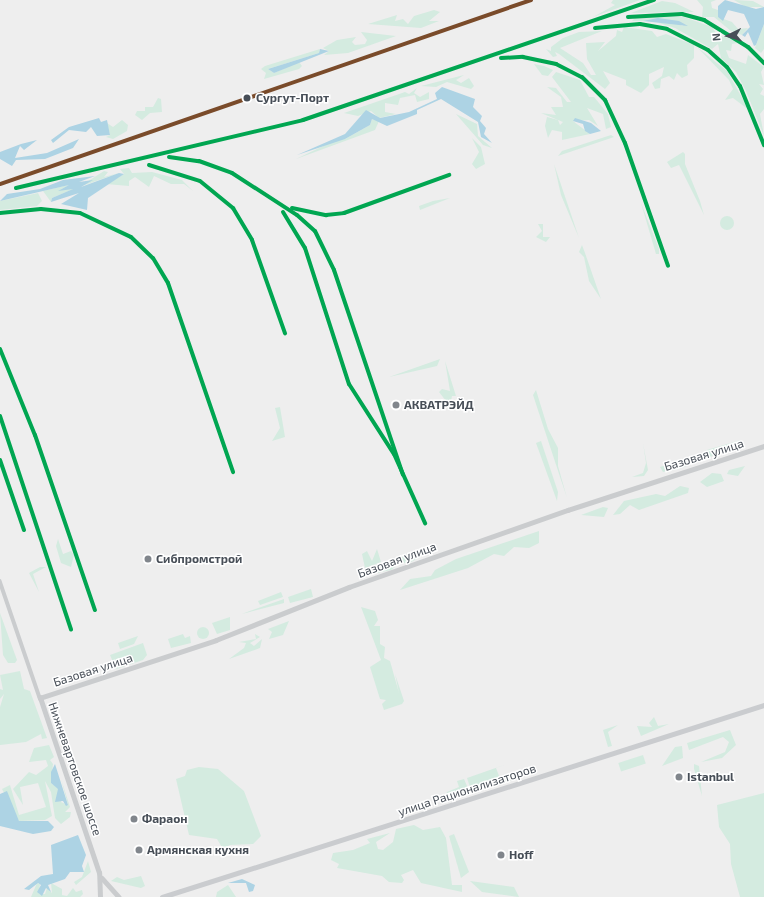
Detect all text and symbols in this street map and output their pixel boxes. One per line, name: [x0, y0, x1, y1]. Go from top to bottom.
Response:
north arrow: [708, 16, 748, 56]
text: N: [709, 33, 722, 42]
place label: Сургут-Порт: [256, 91, 329, 105]
marker: Сургут-Порт: [241, 92, 253, 104]
place label: АКВАТРЭЙД: [404, 398, 474, 412]
marker: АКВАТРЭЙД: [391, 400, 401, 410]
street label: Базовая улица: [662, 436, 746, 474]
street label: Базовая улица: [356, 539, 438, 581]
place label: Сибпромстрой: [156, 552, 242, 566]
marker: Сибпромстрой: [143, 554, 153, 564]
street label: Базовая улица: [52, 650, 134, 690]
street label: Нижневартовское шоссе: [45, 700, 105, 838]
street label: улица Рационализаторов: [396, 761, 538, 819]
place label: Istanbul: [687, 770, 734, 784]
marker: Istanbul: [674, 772, 684, 782]
place label: Фараон: [142, 812, 188, 826]
marker: Фараон: [129, 814, 139, 824]
place label: Армянская кухня: [147, 843, 249, 857]
marker: Армянская кухня: [134, 845, 144, 855]
place label: Hoff: [509, 848, 533, 862]
marker: Hoff: [496, 850, 506, 860]

